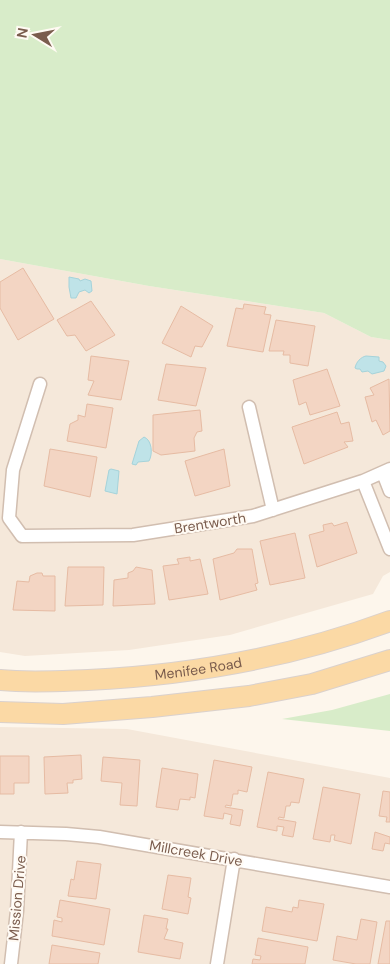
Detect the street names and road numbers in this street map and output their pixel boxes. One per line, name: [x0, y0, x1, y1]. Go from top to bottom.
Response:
street label: Brentworth: [173, 508, 247, 538]
street label: Menifee Road: [154, 653, 243, 684]
street label: Millcreek Drive: [148, 836, 244, 870]
street label: Mission Drive: [4, 854, 30, 942]

